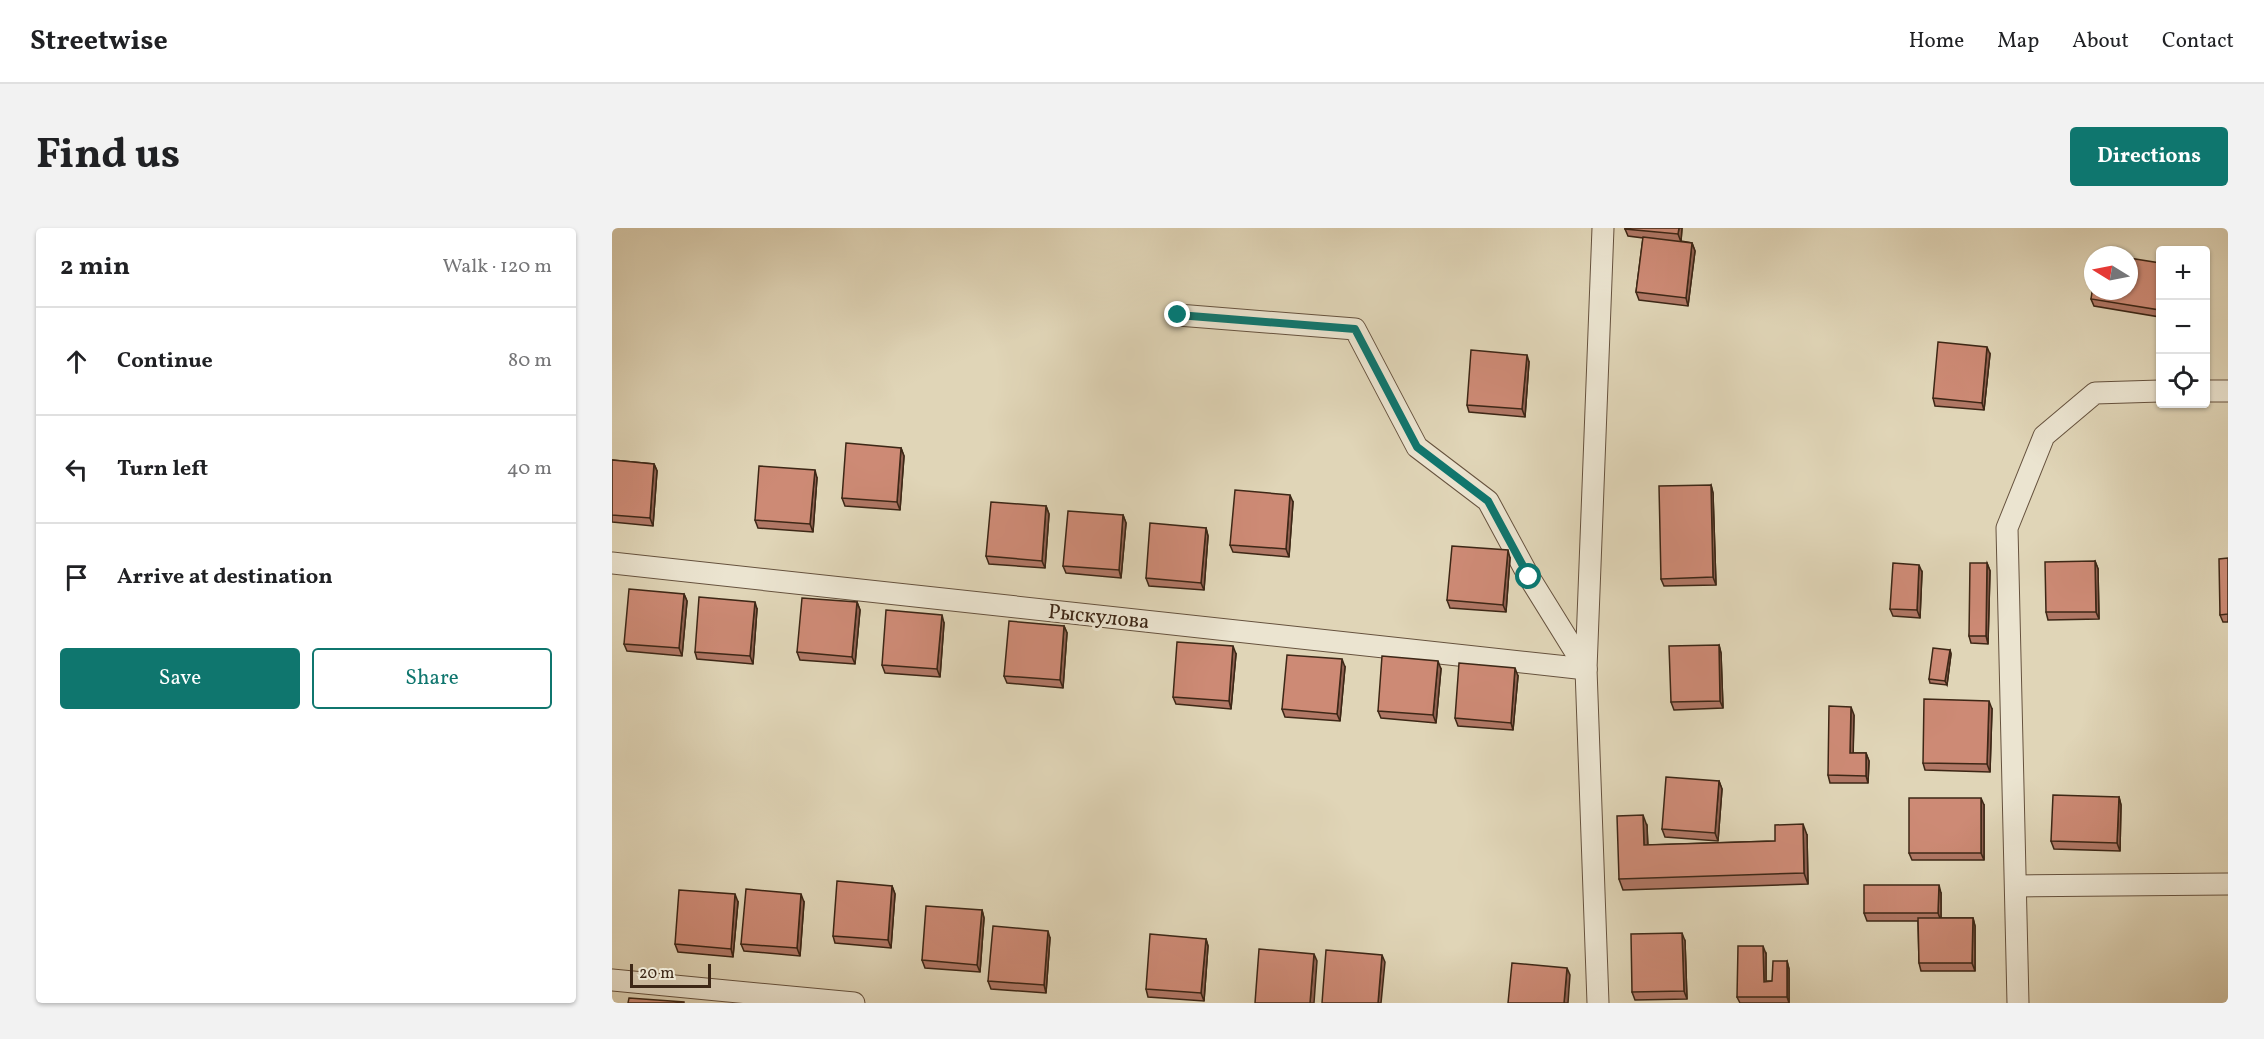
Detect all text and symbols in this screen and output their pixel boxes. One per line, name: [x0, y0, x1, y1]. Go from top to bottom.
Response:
text: Streetwise: [30, 22, 168, 61]
text: Home: [1909, 27, 1964, 56]
text: Map: [1997, 27, 2039, 56]
text: About: [2072, 27, 2129, 56]
text: Contact: [2162, 27, 2234, 56]
text: Find us: [36, 127, 180, 186]
button: Directions: [2070, 127, 2228, 186]
north arrow: [2084, 246, 2138, 300]
map controls: [2156, 246, 2210, 408]
button: +: [2156, 246, 2210, 300]
text: 2 min: [60, 249, 130, 285]
text: Walk · 120 m: [443, 253, 552, 281]
button: −: [2156, 300, 2210, 354]
route end: [1164, 301, 1190, 327]
icon: ahead: [60, 345, 93, 378]
text: Continue: [117, 346, 213, 377]
text: 80 m: [508, 347, 552, 375]
button: locate: [2156, 354, 2210, 408]
icon: left: [60, 453, 93, 486]
text: Turn left: [117, 454, 208, 485]
text: 40 m: [507, 455, 552, 483]
icon: arrive: [60, 561, 93, 594]
text: Arrive at destination: [117, 562, 333, 593]
route start: [1515, 563, 1541, 589]
street label: Рыскулова: [1047, 598, 1151, 637]
button: Save: [60, 648, 300, 709]
button: Share: [312, 648, 552, 709]
scale bar: [630, 961, 711, 988]
text: 20 m: [639, 963, 674, 985]

